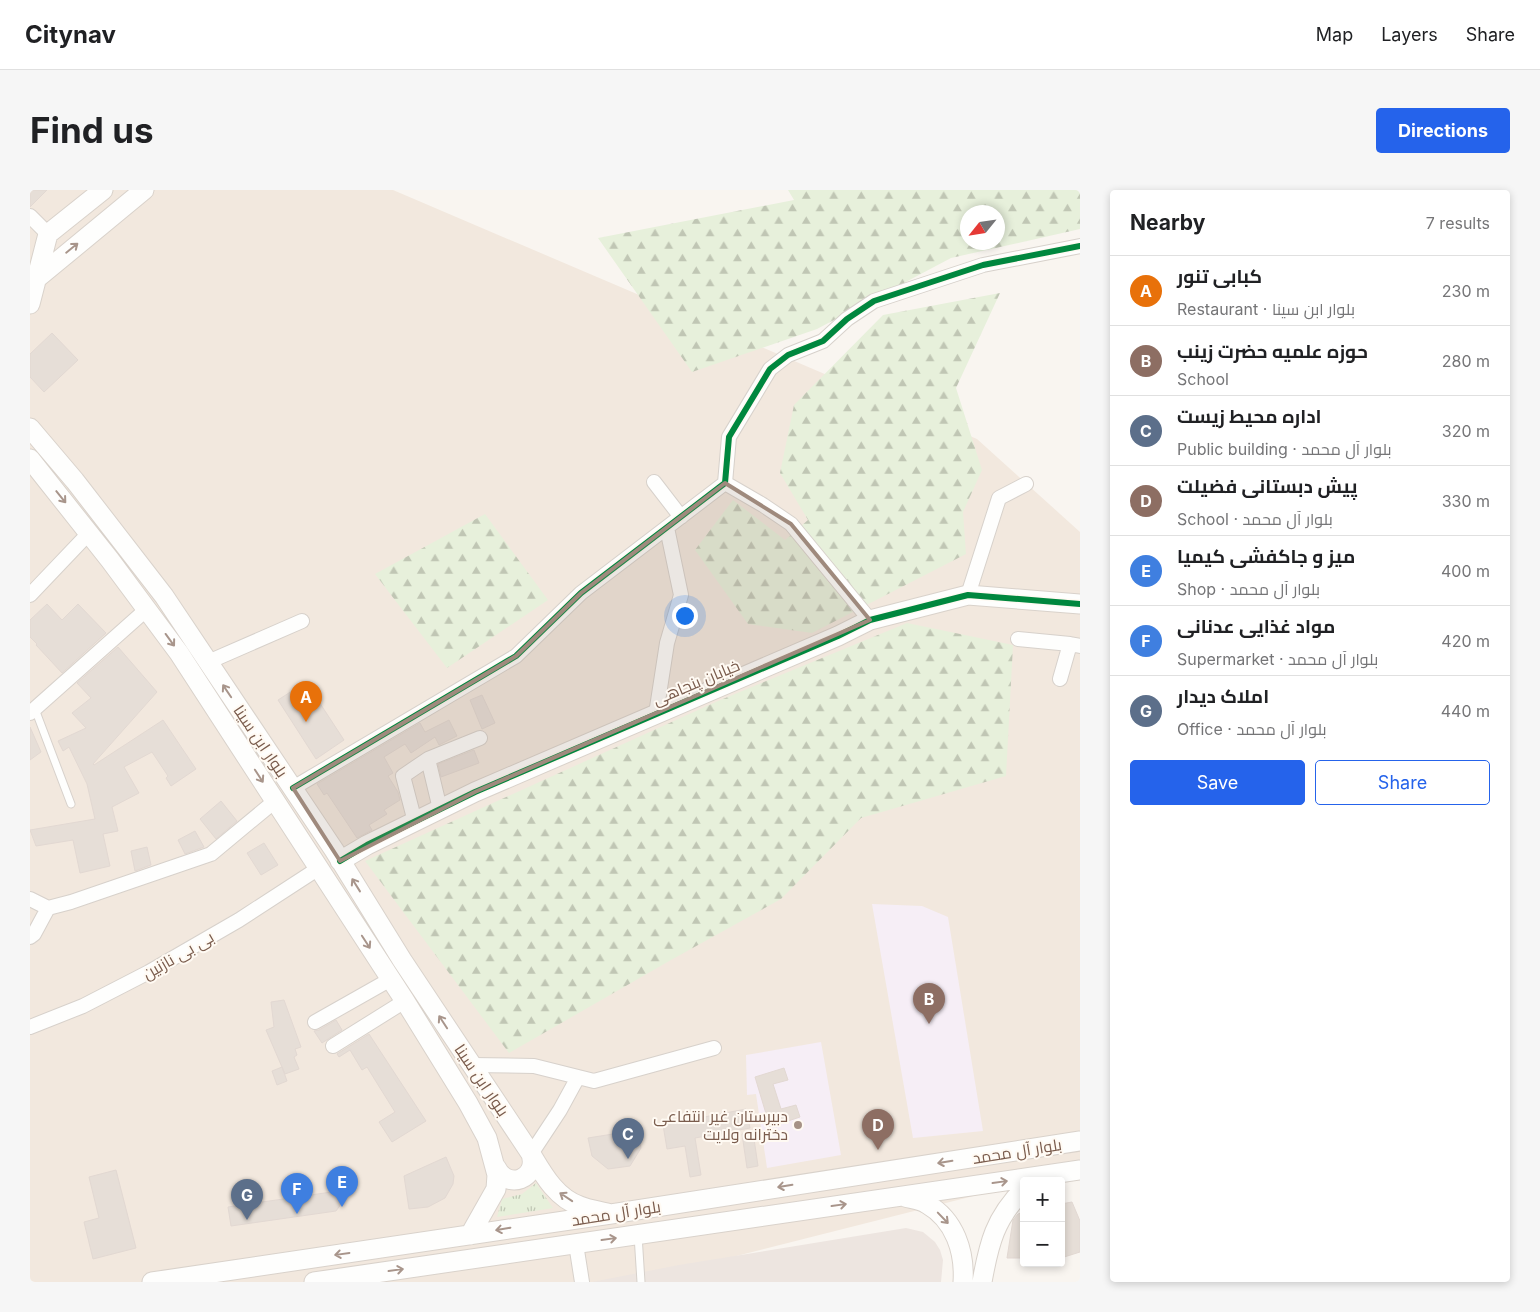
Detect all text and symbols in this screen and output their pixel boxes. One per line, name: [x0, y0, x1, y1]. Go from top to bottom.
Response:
text: Citynav: [25, 20, 116, 49]
text: Map: [1316, 24, 1353, 45]
text: Layers: [1381, 24, 1438, 45]
text: Share: [1466, 24, 1515, 45]
button: Directions: [1376, 108, 1510, 153]
text: Find us: [30, 109, 154, 151]
north arrow: [960, 205, 1005, 250]
text: Nearby: [1130, 210, 1205, 235]
text: 7 results: [1426, 213, 1490, 233]
one-way arrow: [65, 243, 78, 254]
text: کبابی تنور: [1177, 265, 1262, 288]
text: A: [1140, 281, 1152, 301]
text: 230 m: [1442, 281, 1490, 301]
text: Restaurant · بلوار ابن سینا: [1177, 299, 1355, 319]
text: حوزه علمیه حضرت زینب: [1177, 340, 1368, 363]
text: B: [1141, 351, 1151, 371]
text: 280 m: [1442, 351, 1490, 371]
text: School: [1177, 369, 1229, 389]
text: اداره محیط زیست: [1177, 405, 1322, 428]
text: C: [1140, 421, 1152, 441]
text: 320 m: [1442, 421, 1490, 441]
text: Public building · بلوار آل محمد: [1177, 439, 1392, 459]
text: پیش دبستانی فضیلت: [1177, 475, 1357, 498]
one-way arrow: [55, 490, 66, 503]
text: D: [1140, 491, 1152, 511]
text: 330 m: [1442, 491, 1490, 511]
text: School · بلوار آل محمد: [1177, 509, 1333, 529]
text: میز و جاکفشی کیمیا: [1177, 545, 1355, 568]
text: E: [1141, 561, 1151, 581]
text: 400 m: [1441, 561, 1490, 581]
text: Shop · بلوار آل محمد: [1177, 579, 1320, 599]
your location: [672, 603, 698, 629]
text: مواد غذایی عدنانی: [1177, 615, 1335, 638]
text: F: [1141, 631, 1151, 651]
text: 420 m: [1441, 631, 1490, 651]
one-way arrow: [165, 633, 175, 647]
text: Supermarket · بلوار آل محمد: [1177, 649, 1378, 669]
street label: خیابان پنجاهی: [649, 655, 743, 711]
pin: A: [290, 681, 322, 722]
one-way arrow: [222, 684, 232, 698]
text: املاک دیدار: [1177, 685, 1269, 708]
street label: بلوار ابن سینا: [229, 701, 293, 782]
text: G: [1140, 701, 1152, 721]
text: 440 m: [1441, 701, 1490, 721]
text: Office · بلوار آل محمد: [1177, 719, 1327, 739]
button: Save: [1130, 760, 1305, 805]
button: Share: [1315, 760, 1490, 805]
one-way arrow: [254, 769, 264, 783]
one-way arrow: [350, 878, 360, 892]
street label: بی بی نازنین: [139, 927, 218, 984]
one-way arrow: [362, 934, 372, 948]
pin: B: [913, 983, 945, 1024]
one-way arrow: [438, 1015, 448, 1029]
street label: بلوار ابن سینا: [450, 1040, 514, 1121]
place label: دبیرستان غیر انتفاعی دخترانه ولایت: [653, 1106, 788, 1144]
pin: D: [862, 1109, 894, 1150]
pin: C: [612, 1118, 644, 1159]
marker: دبیرستان غیر انتفاعی دخترانه ولایت: [792, 1119, 804, 1131]
street label: بلوار آل محمد: [971, 1134, 1063, 1169]
one-way arrow: [938, 1157, 954, 1167]
pin: E: [326, 1166, 358, 1207]
pin: F: [281, 1173, 313, 1214]
one-way arrow: [992, 1177, 1008, 1187]
map controls: [1020, 1177, 1065, 1267]
button: +: [1020, 1177, 1065, 1222]
pin: G: [231, 1179, 263, 1220]
one-way arrow: [777, 1182, 793, 1192]
one-way arrow: [559, 1192, 573, 1202]
street label: بلوار آل محمد: [570, 1196, 662, 1231]
one-way arrow: [831, 1200, 847, 1210]
one-way arrow: [937, 1212, 949, 1225]
button: −: [1020, 1222, 1065, 1267]
one-way arrow: [495, 1225, 511, 1235]
one-way arrow: [601, 1234, 617, 1244]
one-way arrow: [335, 1249, 351, 1259]
one-way arrow: [388, 1265, 404, 1275]

